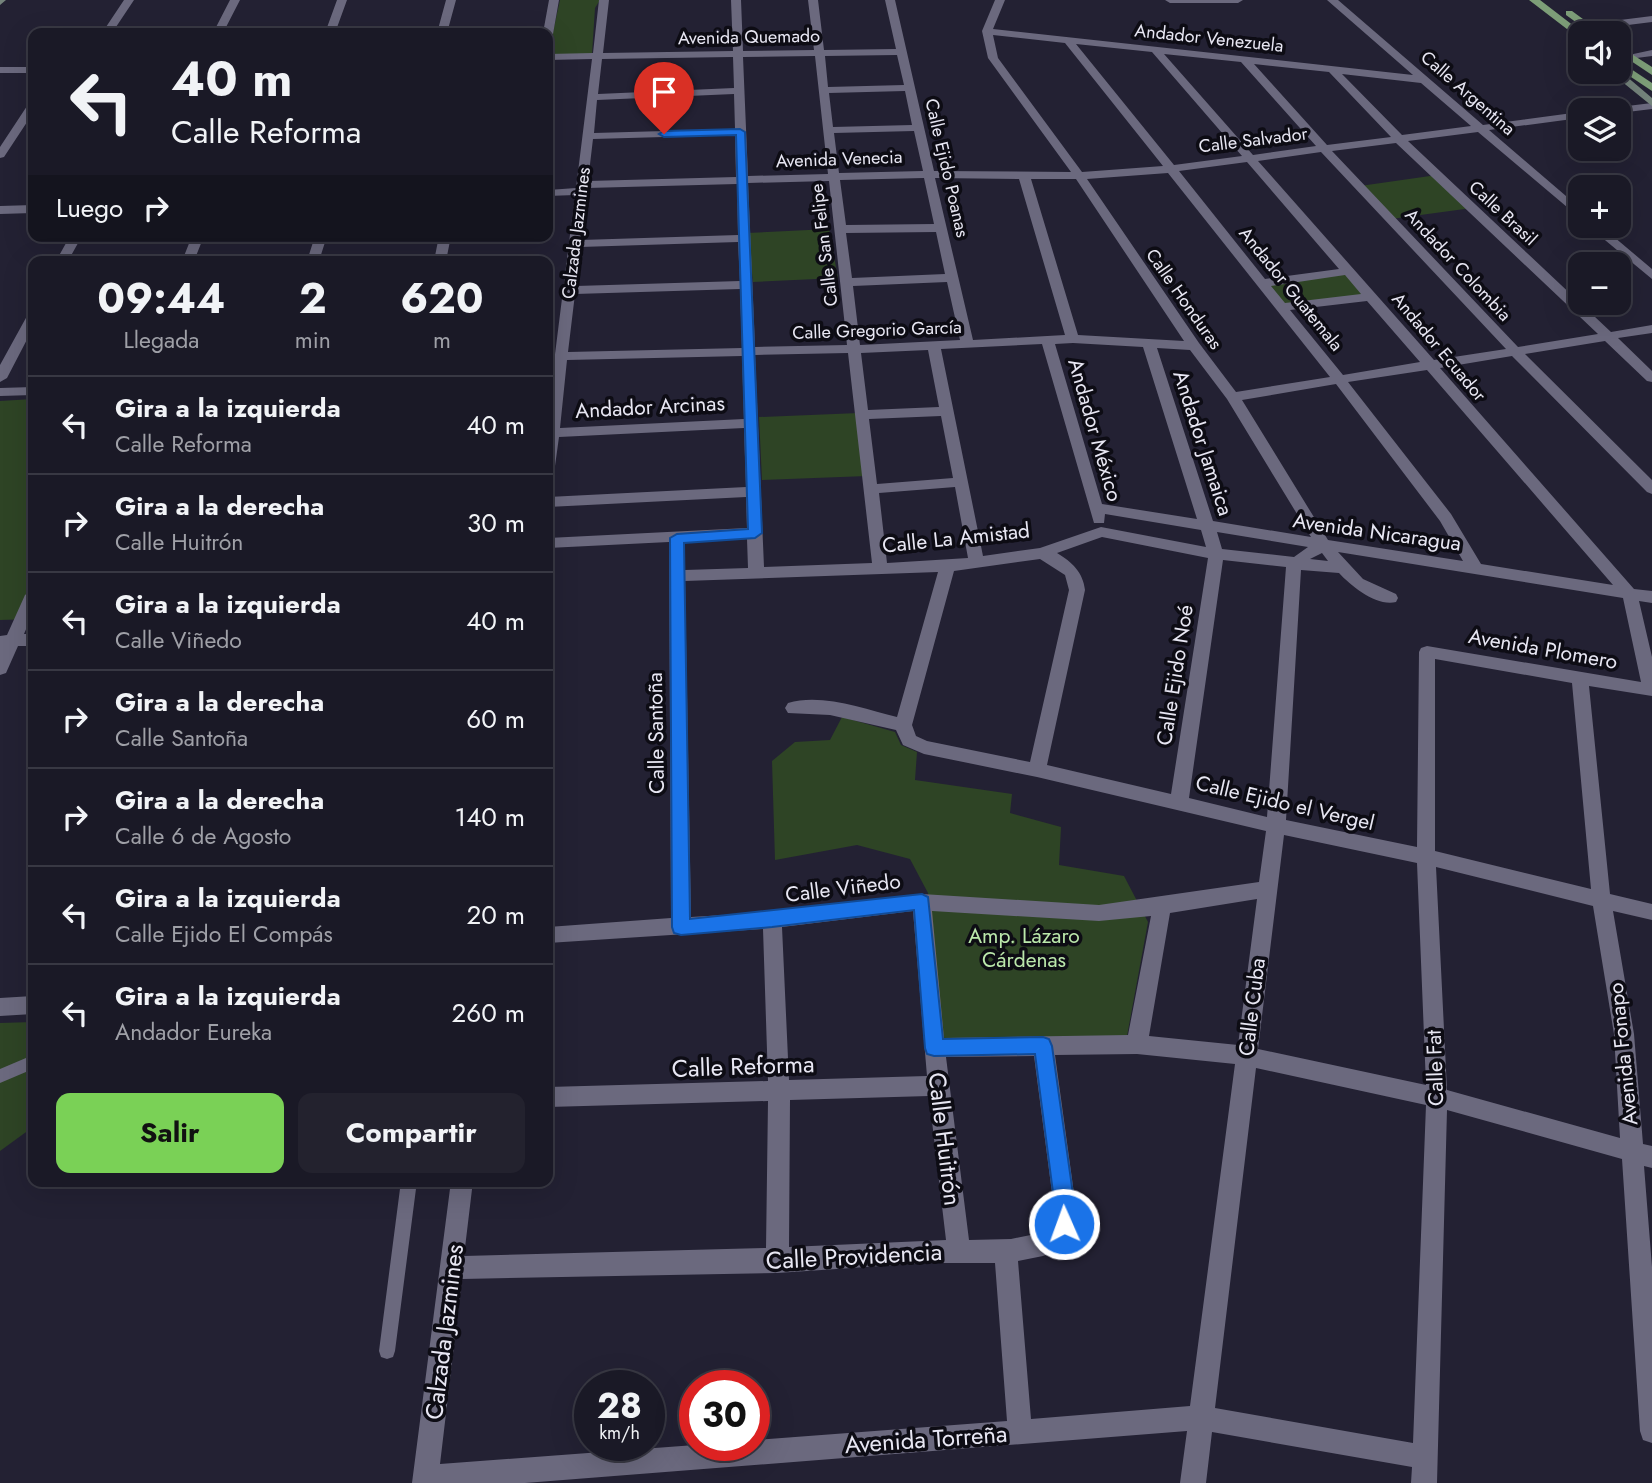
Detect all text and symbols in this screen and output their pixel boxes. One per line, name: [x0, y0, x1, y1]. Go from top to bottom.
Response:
street label: Andador Venezuela: [1133, 17, 1285, 59]
map controls: [1568, 21, 1631, 315]
button: sound: [1568, 21, 1631, 84]
street label: Avenida Quemado: [678, 23, 820, 51]
text: 40 m: [171, 44, 293, 114]
street label: Calle Argentina: [1415, 45, 1521, 141]
icon: left: [56, 56, 147, 147]
pin: [634, 62, 694, 134]
icon: arrive: [645, 73, 683, 111]
street label: Calle Ejido Poanas: [918, 96, 976, 240]
button: layers: [1568, 98, 1631, 161]
text: Calle Reforma: [171, 109, 361, 155]
street label: Calle Salvador: [1197, 120, 1310, 160]
street label: Avenida Venecia: [775, 144, 903, 174]
street label: Calzada Jazmines: [555, 166, 597, 300]
street label: Calle Brasil: [1463, 175, 1543, 251]
button: +: [1568, 175, 1631, 238]
street label: Calle San Felipe: [804, 182, 844, 308]
text: Luego: [56, 189, 123, 227]
icon: right: [137, 189, 175, 227]
street label: Andador Colombia: [1399, 203, 1517, 327]
street label: Andador Guatemala: [1233, 221, 1349, 357]
street label: Calle Honduras: [1140, 243, 1228, 355]
button: −: [1568, 252, 1631, 315]
text: 09:44: [97, 268, 225, 329]
text: 2: [299, 268, 327, 329]
text: 620: [400, 268, 484, 329]
street label: Andador Ecuador: [1386, 287, 1493, 408]
street label: Calle Gregorio García: [792, 314, 962, 346]
text: Llegada: [123, 323, 199, 357]
text: min: [295, 323, 331, 357]
text: m: [433, 323, 451, 357]
street label: Andador México: [1060, 355, 1130, 505]
street label: Andador Jamaica: [1165, 367, 1241, 519]
street label: Andador Arcinas: [574, 388, 726, 426]
text: Gira a la izquierda: [115, 389, 341, 427]
icon: left: [56, 406, 94, 444]
text: 40 m: [466, 406, 525, 444]
text: Calle Reforma: [115, 427, 252, 461]
text: Gira a la derecha: [115, 487, 324, 525]
icon: right: [56, 504, 94, 542]
text: 30 m: [467, 504, 525, 542]
street label: Avenida Nicaragua: [1291, 505, 1463, 559]
street label: Calle La Amistad: [881, 515, 1031, 561]
text: Calle Huitrón: [115, 525, 243, 559]
text: Gira a la izquierda: [115, 585, 341, 623]
icon: left: [56, 602, 94, 640]
text: 40 m: [466, 602, 525, 640]
street label: Calle Ejido Noé: [1149, 602, 1201, 747]
street label: Avenida Plomero: [1466, 621, 1620, 677]
text: Calle Viñedo: [115, 623, 242, 657]
street label: Calle Santoña: [640, 672, 672, 794]
text: Gira a la derecha: [115, 683, 324, 721]
icon: right: [56, 700, 94, 738]
text: 60 m: [466, 700, 525, 738]
text: Calle Santoña: [115, 721, 248, 755]
street label: Calle Ejido el Vergel: [1193, 768, 1377, 838]
text: Gira a la derecha: [115, 781, 324, 819]
icon: right: [56, 798, 94, 836]
text: 140 m: [454, 798, 525, 836]
text: Calle 6 de Agosto: [115, 819, 291, 853]
street label: Calle Viñedo: [784, 866, 902, 910]
text: Gira a la izquierda: [115, 879, 341, 917]
icon: left: [56, 896, 94, 934]
text: 20 m: [467, 896, 525, 934]
text: Calle Ejido El Compás: [115, 917, 333, 951]
park label: Amp. Lázaro Cárdenas: [968, 921, 1080, 975]
street label: Calle Cuba: [1231, 956, 1273, 1058]
text: Gira a la izquierda: [115, 977, 341, 1015]
street label: Avenida Fonapo: [1601, 981, 1645, 1127]
icon: left: [56, 994, 94, 1032]
text: 260 m: [452, 994, 525, 1032]
text: Andador Eureka: [115, 1015, 272, 1049]
street label: Calle Fat: [1419, 1029, 1451, 1107]
street label: Calle Reforma: [671, 1046, 815, 1086]
street label: Calle Huitrón: [919, 1070, 971, 1208]
button: Salir: [56, 1093, 284, 1173]
button: Compartir: [298, 1093, 525, 1173]
position arrow: [1027, 1187, 1101, 1261]
street label: Calle Providencia: [765, 1234, 943, 1278]
street label: Calzada Jazmines: [416, 1242, 472, 1422]
speed limit sign: 30: [679, 1370, 770, 1461]
text: 28: [597, 1381, 642, 1431]
street label: Avenida Torreña: [844, 1416, 1008, 1462]
text: km/h: [599, 1420, 640, 1446]

